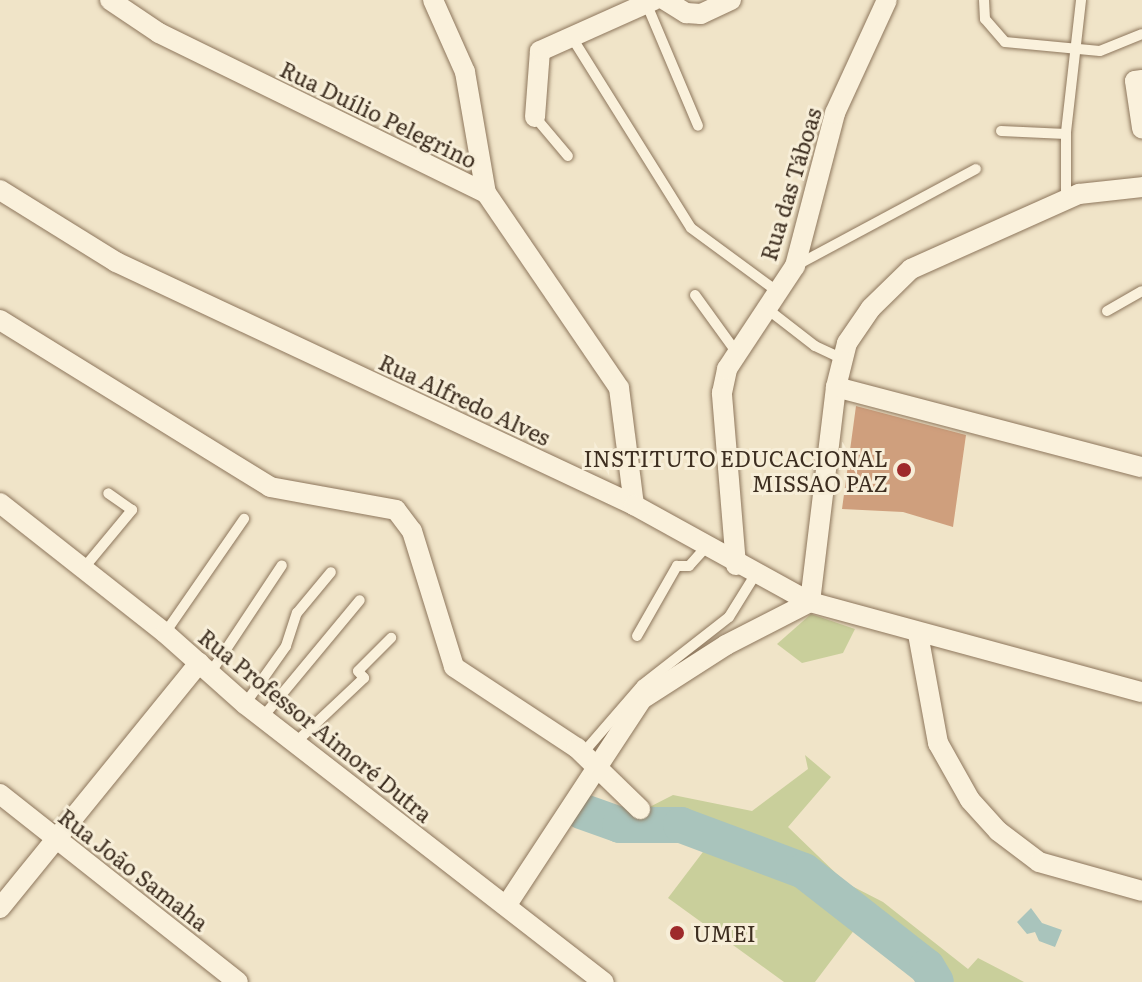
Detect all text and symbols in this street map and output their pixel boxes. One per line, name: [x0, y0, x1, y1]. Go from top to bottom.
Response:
street label: Rua Duílio Pelegrino: [276, 55, 482, 173]
street label: Rua das Táboas: [754, 104, 826, 264]
street label: Rua Alfredo Alves: [375, 348, 555, 450]
place label: INSTITUTO EDUCACIONAL MISSAO PAZ: [584, 444, 888, 496]
marker: INSTITUTO EDUCACIONAL MISSAO PAZ: [895, 461, 913, 479]
street label: Rua Professor Aimoré Dutra: [194, 623, 438, 827]
street label: Rua João Samaha: [54, 802, 214, 936]
place label: UMEI: [693, 920, 756, 946]
marker: UMEI: [668, 924, 686, 942]

